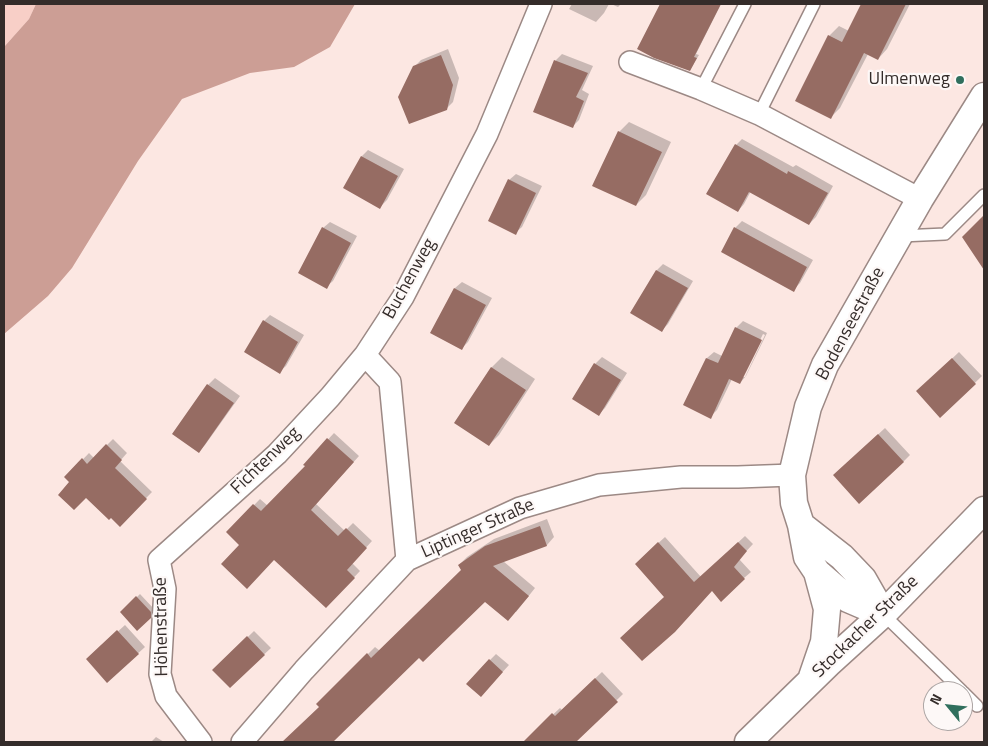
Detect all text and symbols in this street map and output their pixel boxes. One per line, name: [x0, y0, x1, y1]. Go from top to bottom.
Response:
place label: Ulmenweg: [869, 69, 950, 91]
marker: Ulmenweg: [954, 74, 966, 86]
street label: Buchenweg: [379, 235, 441, 323]
street label: Bodenseestraße: [812, 264, 890, 384]
street label: Fichtenweg: [227, 423, 305, 499]
street label: Liptinger Straße: [418, 495, 538, 563]
street label: Stockacher Straße: [809, 571, 923, 683]
street label: Höhenstraße: [150, 577, 174, 677]
north arrow: [923, 681, 973, 731]
text: N: [924, 690, 947, 708]

